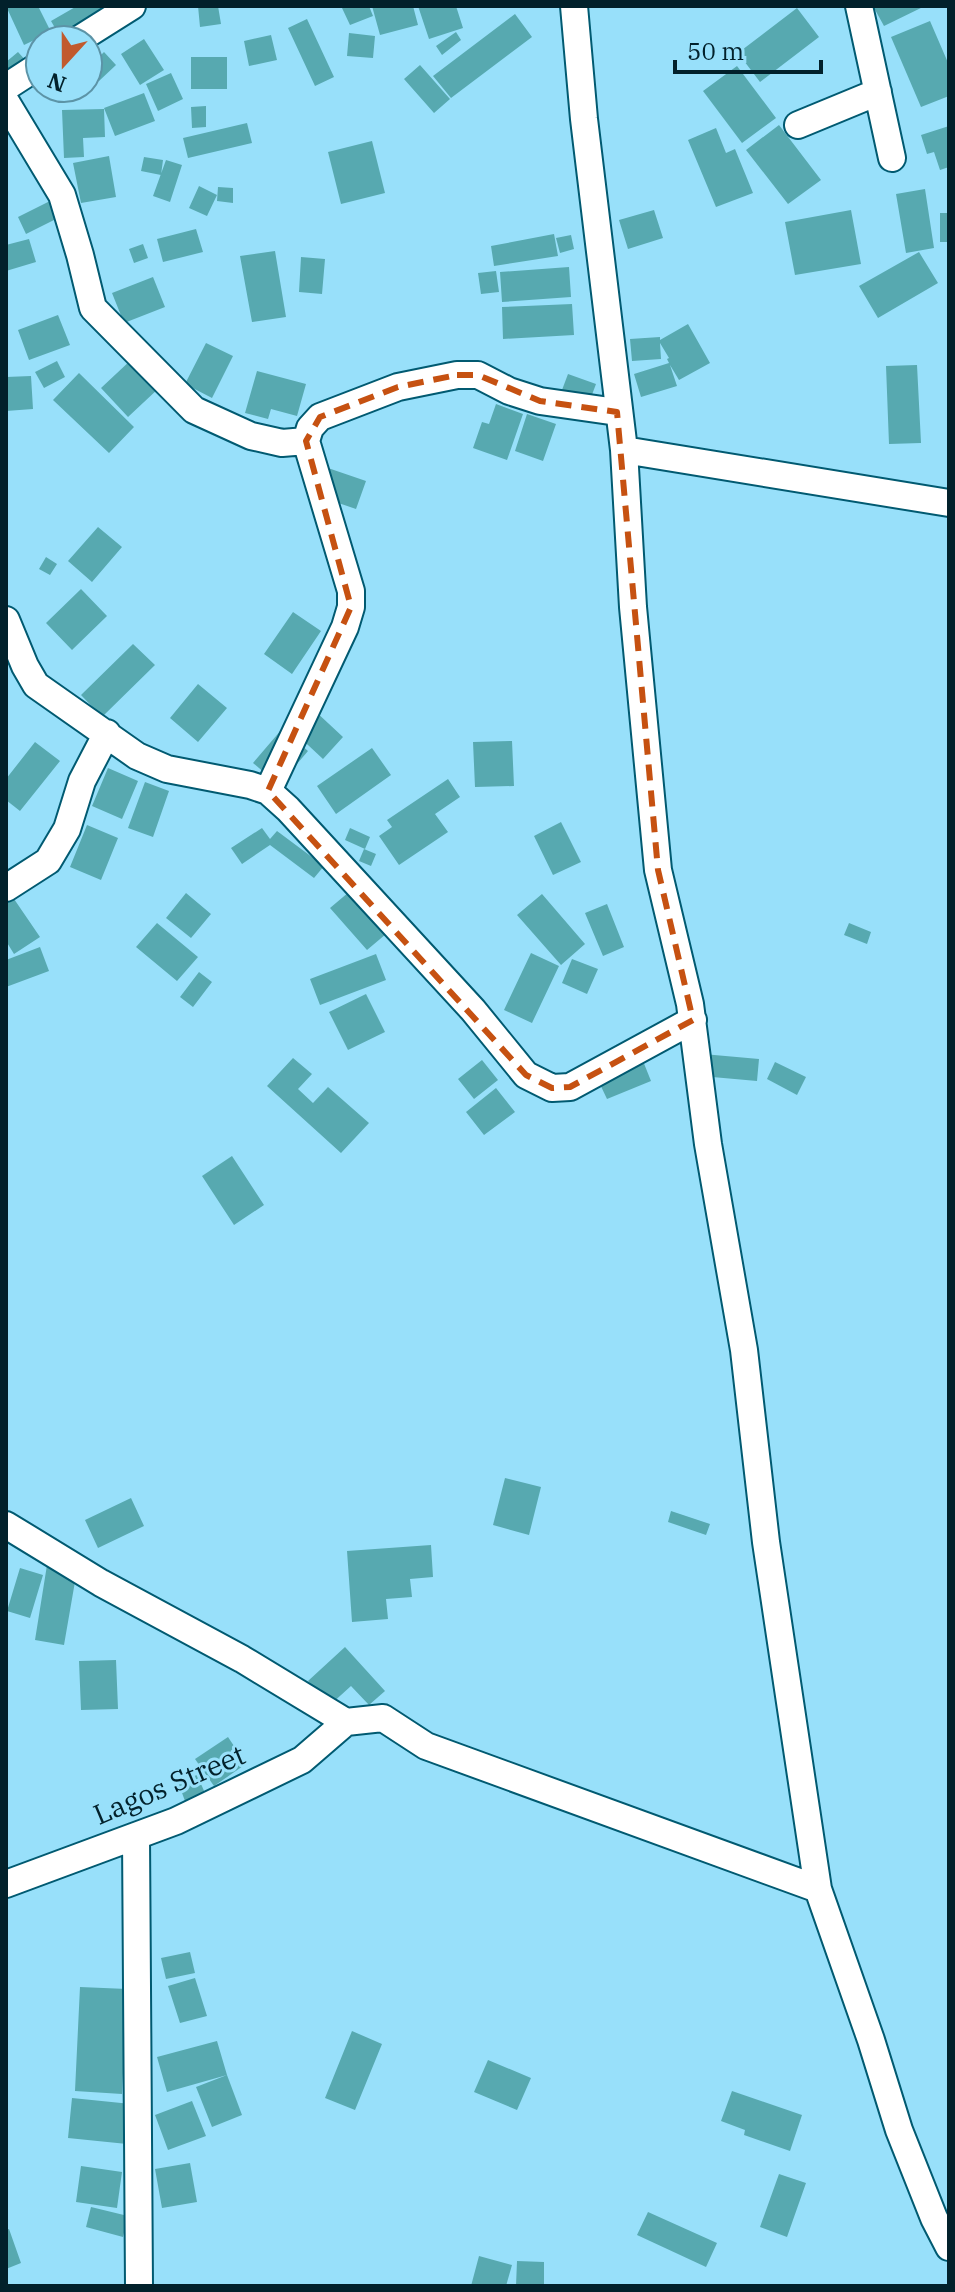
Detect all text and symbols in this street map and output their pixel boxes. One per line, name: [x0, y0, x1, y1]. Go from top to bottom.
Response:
north arrow: [24, 24, 104, 104]
scale bar: [675, 24, 821, 74]
text: 50 m: [687, 35, 744, 67]
text: N: [43, 66, 70, 100]
street label: Lagos Street: [87, 1735, 251, 1833]

